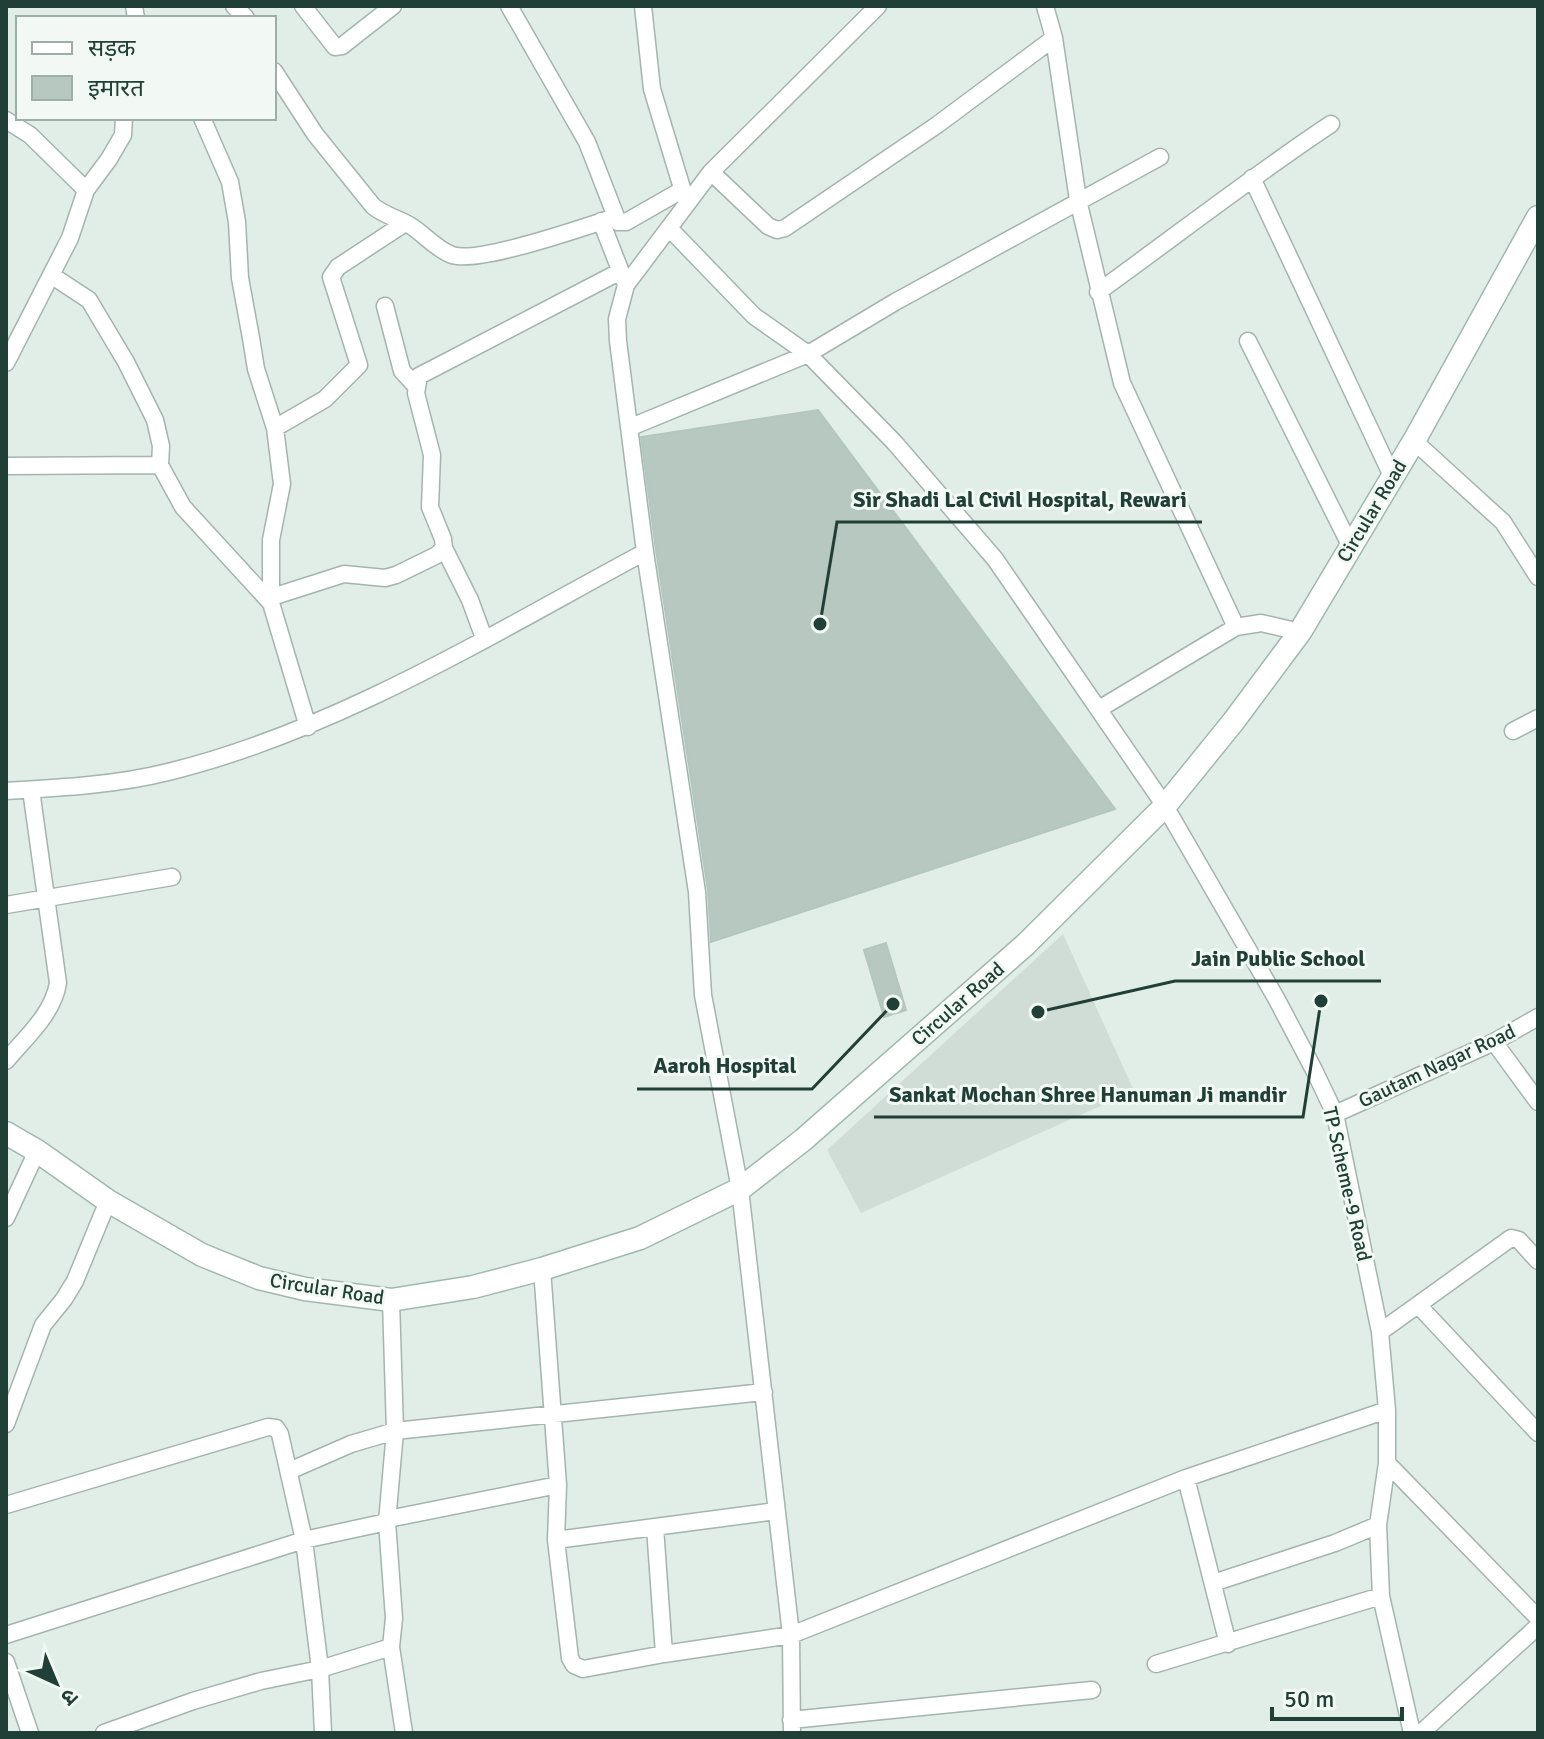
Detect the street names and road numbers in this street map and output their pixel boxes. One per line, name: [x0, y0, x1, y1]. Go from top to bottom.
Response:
street label: Circular Road: [1332, 455, 1412, 567]
street label: Circular Road: [906, 957, 1010, 1051]
street label: Gautam Nagar Road: [1355, 1019, 1519, 1113]
street label: TP Scheme-9 Road: [1317, 1104, 1377, 1264]
street label: Circular Road: [268, 1268, 386, 1310]

